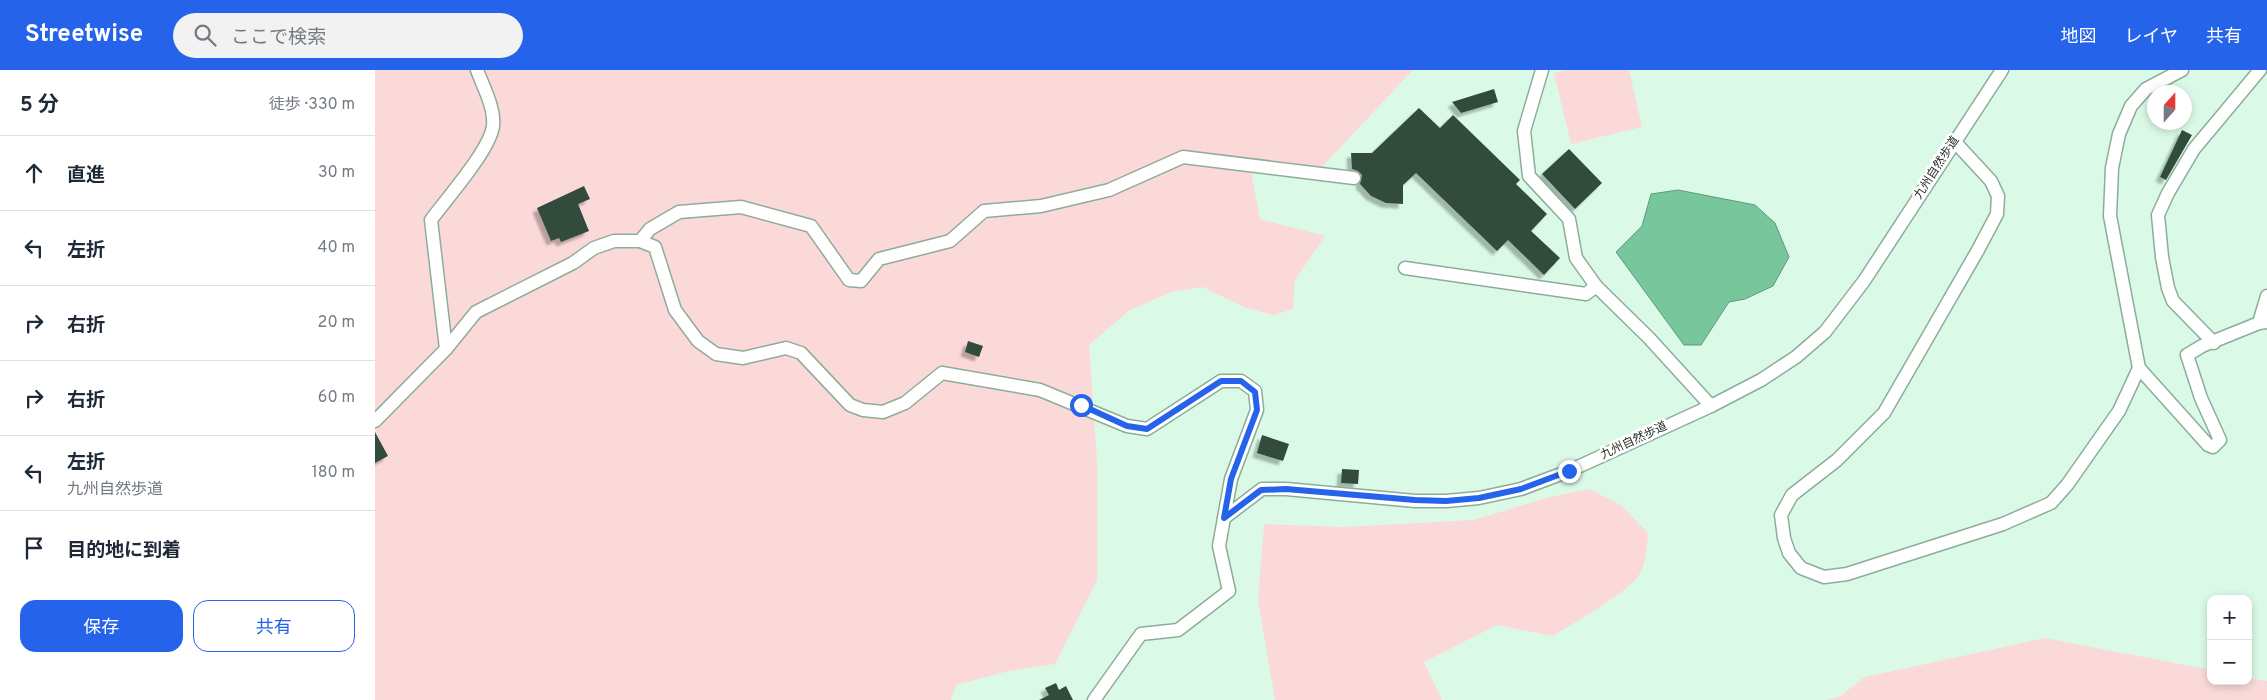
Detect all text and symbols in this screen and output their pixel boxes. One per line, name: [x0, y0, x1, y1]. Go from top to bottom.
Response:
search box: [173, 13, 523, 58]
text: Streetwise: [25, 20, 143, 50]
icon: search: [191, 21, 219, 49]
text: ここで検索: [231, 26, 326, 50]
text: 地図: [2061, 26, 2097, 49]
text: レイヤ: [2125, 26, 2178, 49]
text: 共有: [2206, 26, 2242, 49]
north arrow: [2147, 85, 2192, 130]
text: 5 分: [20, 92, 59, 119]
text: 徒歩 · 330 m: [269, 95, 355, 115]
street label: 九州自然歩道: [1911, 133, 1963, 203]
icon: ahead: [20, 159, 48, 187]
text: 30 m: [318, 163, 355, 183]
text: 直進: [67, 164, 105, 188]
icon: left: [20, 234, 48, 262]
text: 40 m: [317, 238, 355, 258]
text: 左折: [67, 239, 105, 263]
icon: right: [20, 309, 48, 337]
text: 20 m: [318, 313, 355, 333]
text: 右折: [67, 314, 105, 338]
icon: right: [20, 384, 48, 412]
text: 60 m: [318, 388, 355, 408]
text: 右折: [67, 389, 105, 413]
route start: [1070, 394, 1093, 417]
street label: 九州自然歩道: [1598, 419, 1670, 463]
text: 左折: [67, 451, 105, 475]
icon: left: [20, 459, 48, 487]
route end: [1558, 460, 1581, 483]
text: 180 m: [312, 463, 355, 483]
text: 九州自然歩道: [67, 480, 163, 500]
icon: arrive: [20, 534, 48, 562]
text: 目的地に到着: [67, 539, 181, 563]
map controls: [2207, 595, 2252, 685]
button: +: [2207, 595, 2252, 640]
button: 保存: [20, 600, 183, 652]
button: 共有: [193, 600, 355, 652]
button: −: [2207, 640, 2252, 685]

